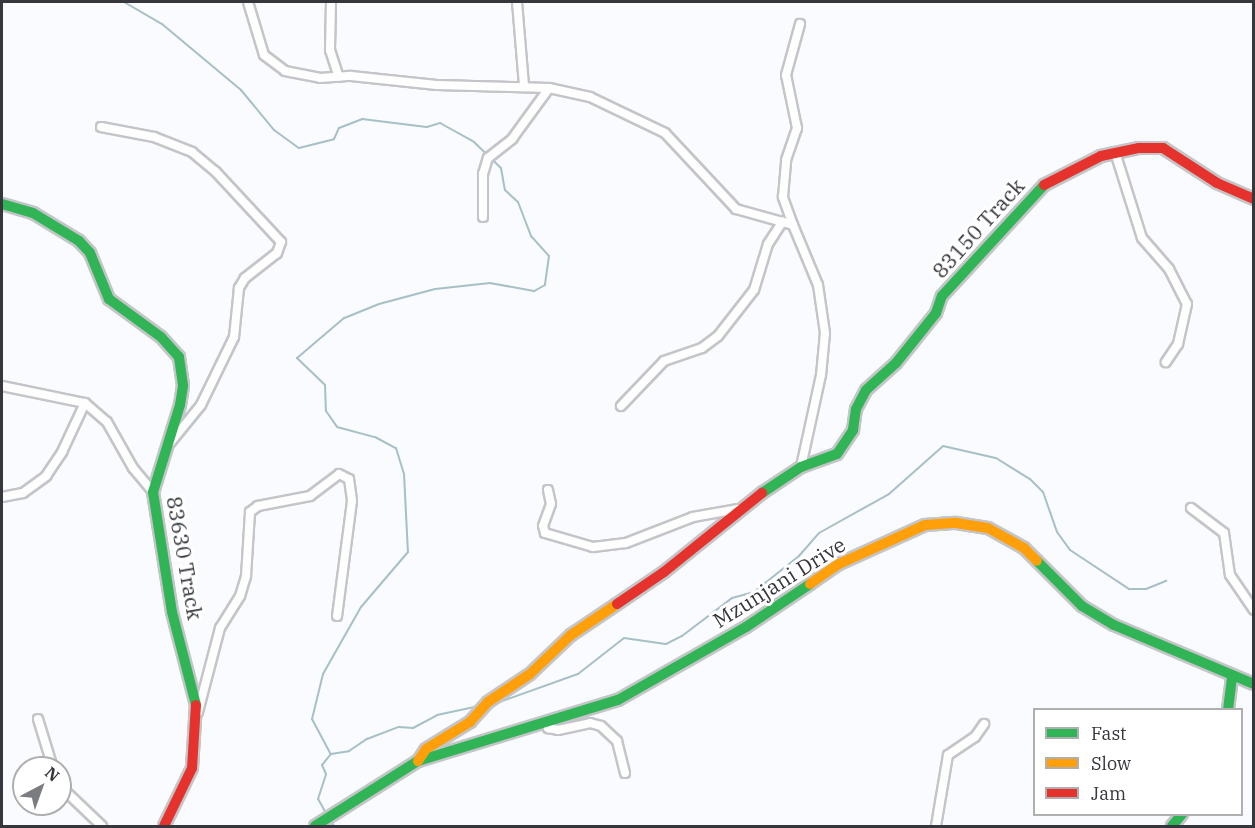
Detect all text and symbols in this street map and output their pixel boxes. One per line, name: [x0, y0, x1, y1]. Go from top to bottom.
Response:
street label: 83150 Track: [927, 173, 1029, 283]
street label: 83630 Track: [162, 494, 208, 622]
street label: Mzunjani Drive: [708, 531, 850, 633]
legend: [1033, 708, 1243, 816]
text: Fast: [1091, 722, 1126, 745]
text: Slow: [1091, 752, 1131, 775]
north arrow: [12, 756, 72, 816]
text: N: [41, 762, 64, 786]
text: Jam: [1091, 782, 1126, 805]

